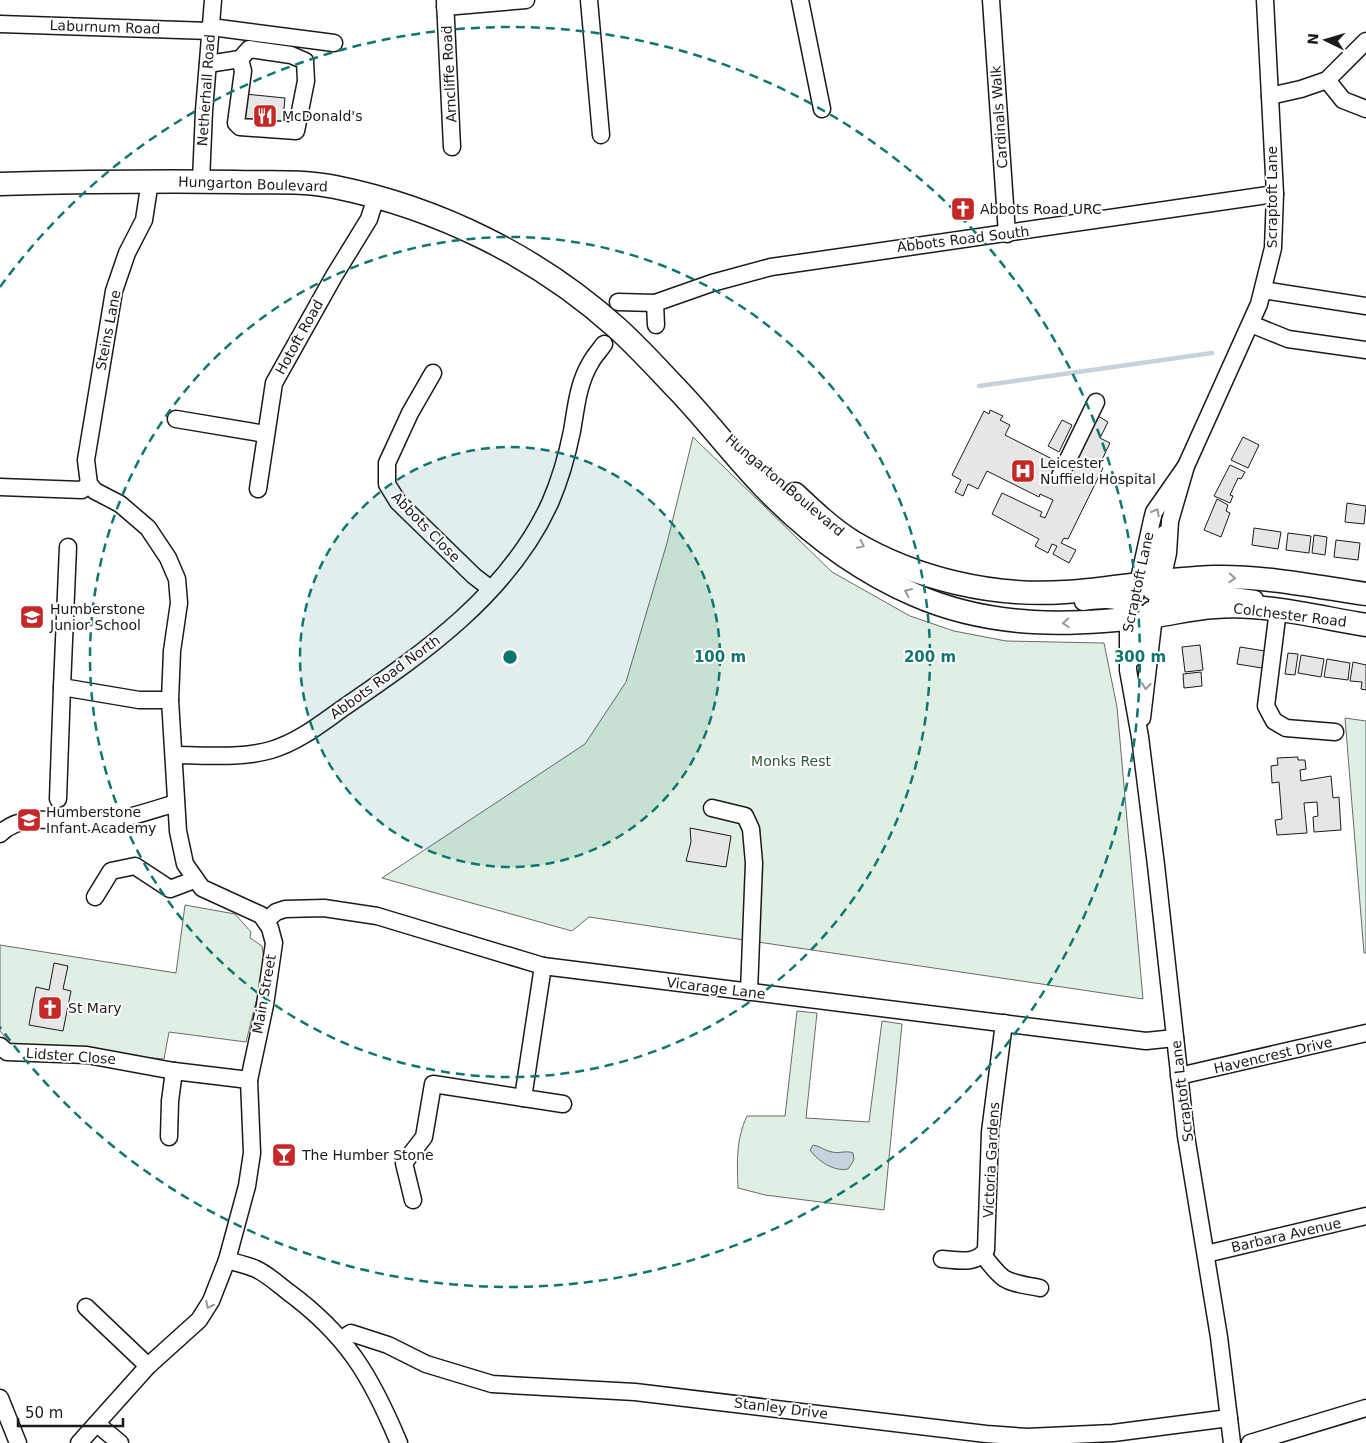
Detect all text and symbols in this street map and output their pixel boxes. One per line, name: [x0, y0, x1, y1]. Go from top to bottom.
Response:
north arrow: [1301, 15, 1351, 65]
street label: Laburnum Road: [49, 17, 161, 37]
street label: Arncliffe Road: [438, 25, 460, 123]
text: N: [1305, 32, 1322, 45]
street label: Netherhall Road: [194, 33, 218, 147]
street label: Cardinals Walk: [987, 64, 1011, 169]
restaurant icon: McDonald's: [252, 103, 278, 129]
place label: McDonald's: [282, 108, 363, 124]
street label: Scraptoft Lane: [1264, 146, 1280, 248]
street label: Hungarton Boulevard: [178, 173, 328, 195]
church icon: Abbots Road URC: [950, 196, 976, 222]
place label: Abbots Road URC: [980, 201, 1102, 217]
street label: Abbots Road South: [896, 223, 1030, 255]
street label: Steins Lane: [92, 289, 124, 371]
street label: Hotoft Road: [272, 297, 326, 377]
street label: Hungarton Boulevard: [723, 431, 847, 539]
place label: Leicester Nuffield Hospital: [1040, 455, 1156, 487]
hospital icon: Leicester Nuffield Hospital: [1010, 458, 1036, 484]
street label: Abbots Close: [389, 489, 463, 565]
one-way arrow: [1150, 508, 1160, 517]
street label: Scraptoft Lane: [1120, 530, 1156, 634]
one-way arrow: [856, 539, 865, 550]
one-way arrow: [1228, 572, 1236, 583]
one-way arrow: [904, 588, 913, 599]
street label: Colchester Road: [1232, 600, 1348, 630]
place label: Humberstone Junior School: [49, 601, 145, 633]
school or university icon: Humberstone Junior School: [19, 604, 45, 630]
one-way arrow: [1062, 618, 1070, 629]
street label: Abbots Road North: [327, 632, 443, 722]
centre of rings: [501, 648, 519, 666]
text: 100 m: [694, 648, 746, 666]
text: 200 m: [904, 648, 956, 666]
text: 300 m: [1114, 648, 1166, 666]
one-way arrow: [1140, 682, 1151, 690]
park label: Monks Rest: [751, 753, 831, 769]
place label: Humberstone Infant Academy: [46, 804, 156, 836]
school or university icon: Humberstone Infant Academy: [16, 807, 42, 833]
street label: Main Street: [249, 953, 279, 1035]
street label: Vicarage Lane: [666, 974, 766, 1002]
church icon: St Mary: [37, 995, 63, 1021]
place label: St Mary: [68, 1000, 122, 1016]
street label: Havencrest Drive: [1212, 1034, 1334, 1076]
street label: Scraptoft Lane: [1168, 1039, 1196, 1143]
street label: Lidster Close: [25, 1045, 117, 1067]
street label: Victoria Gardens: [980, 1102, 1002, 1218]
bar icon: The Humber Stone: [271, 1142, 297, 1168]
place label: The Humber Stone: [301, 1147, 434, 1163]
street label: Barbara Avenue: [1230, 1215, 1342, 1255]
one-way arrow: [205, 1300, 215, 1309]
street label: Stanley Drive: [733, 1394, 829, 1422]
scale bar: [18, 1396, 122, 1428]
text: 50 m: [25, 1404, 63, 1422]

